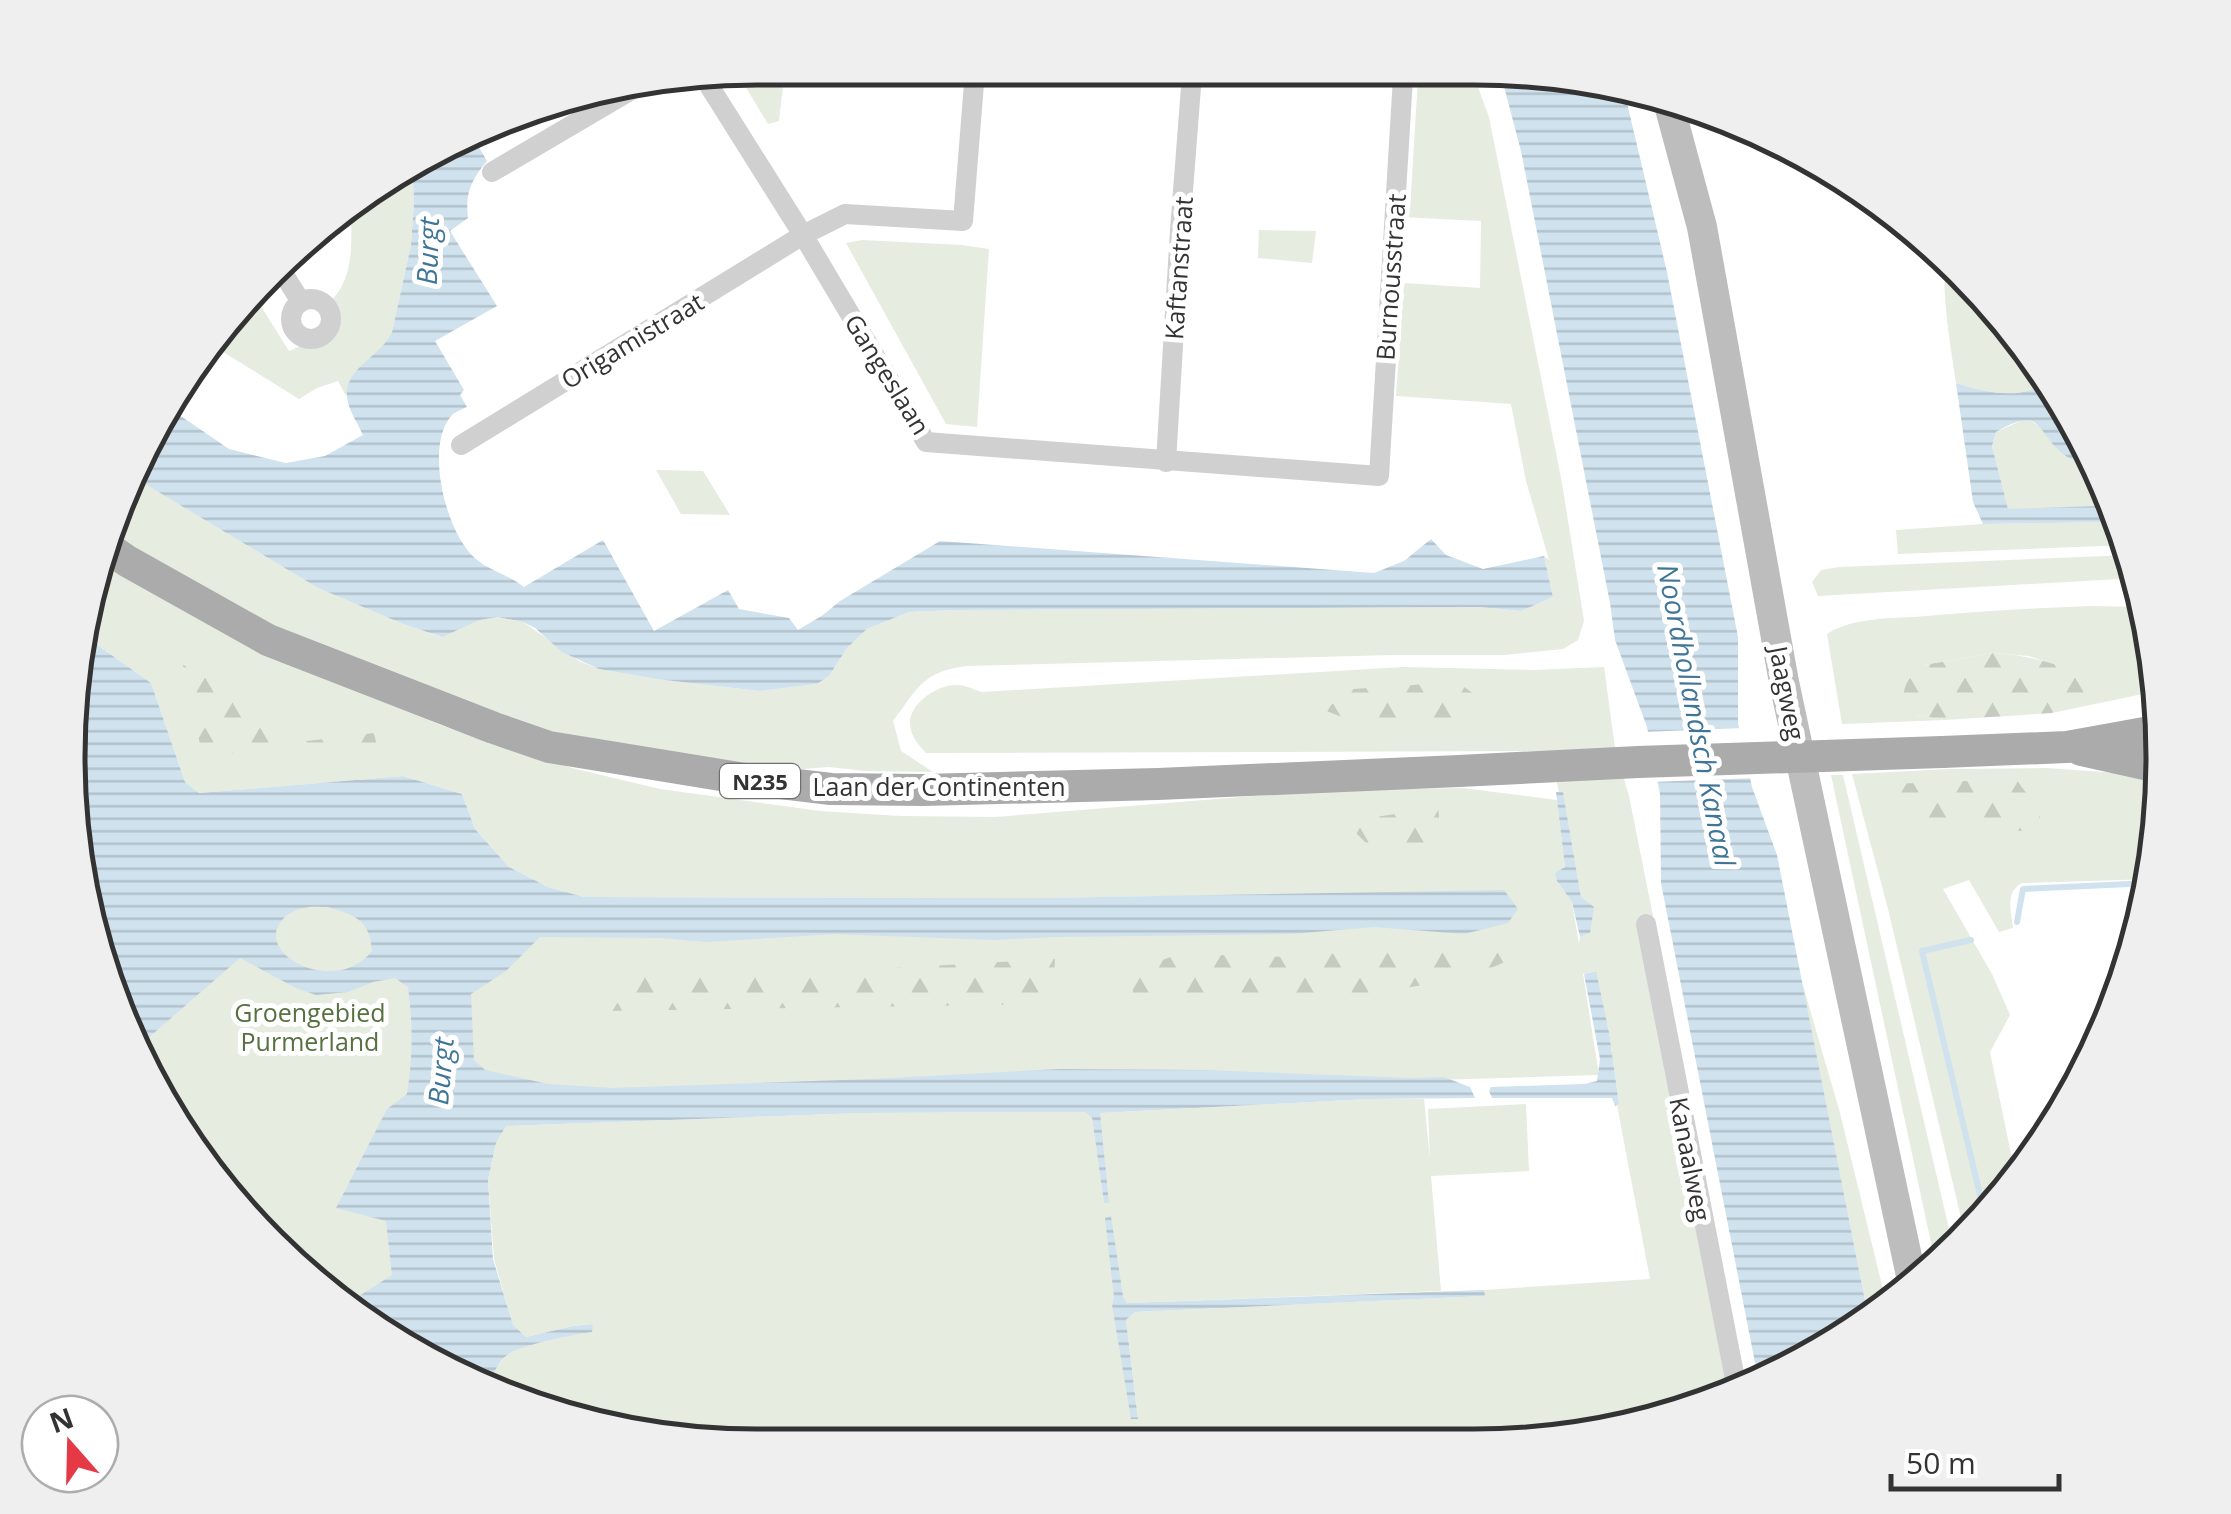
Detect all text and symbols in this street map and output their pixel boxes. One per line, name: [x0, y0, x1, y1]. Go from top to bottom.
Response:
street label: Burnousstraat: [1367, 192, 1413, 362]
street label: Kaftanstraat: [1156, 195, 1200, 341]
water label: Burgt: [407, 215, 447, 286]
street label: Origamistraat: [554, 284, 710, 396]
street label: Gangeslaan: [837, 307, 939, 441]
water label: Noordhollandsch Kanaal: [1649, 561, 1745, 870]
street label: Jaagweg: [1762, 641, 1814, 743]
road number: N235: [720, 764, 800, 798]
street label: Laan der Continenten: [812, 769, 1066, 803]
park label: Groengebied Purmerland: [234, 995, 386, 1058]
water label: Burgt: [418, 1034, 462, 1106]
street label: Kanaalweg: [1662, 1094, 1720, 1224]
north arrow: [20, 1394, 120, 1494]
text: N: [44, 1398, 78, 1441]
scale bar: [1891, 1429, 2058, 1491]
text: 50 m: [1906, 1442, 1976, 1483]

